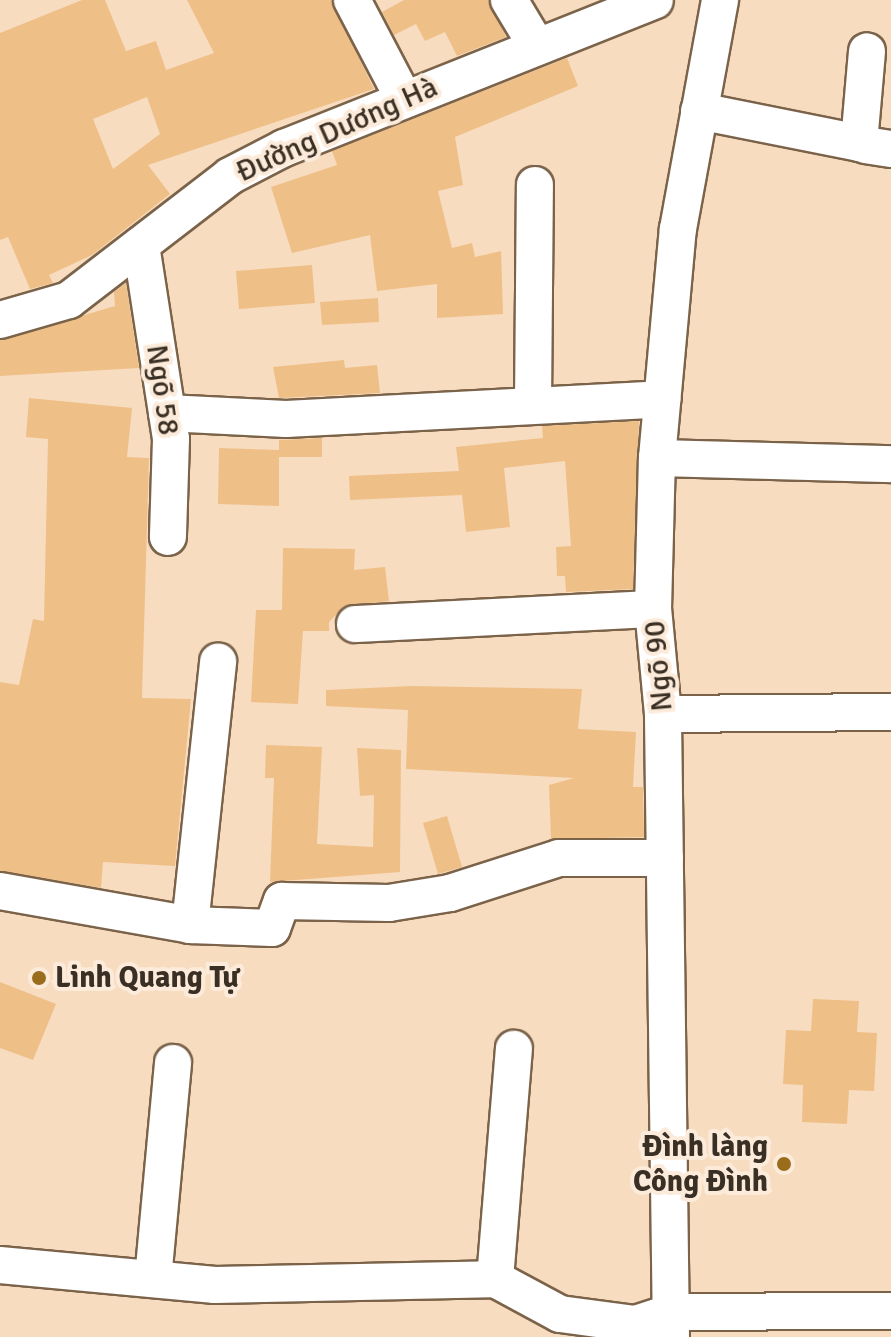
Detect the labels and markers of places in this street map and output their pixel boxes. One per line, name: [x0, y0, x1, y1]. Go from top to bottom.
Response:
place label: Linh Quang Tự: [55, 960, 239, 996]
marker: Linh Quang Tự: [30, 969, 48, 987]
place label: Đình làng Công Đình: [633, 1129, 768, 1200]
marker: Đình làng Công Đình: [775, 1155, 793, 1173]

